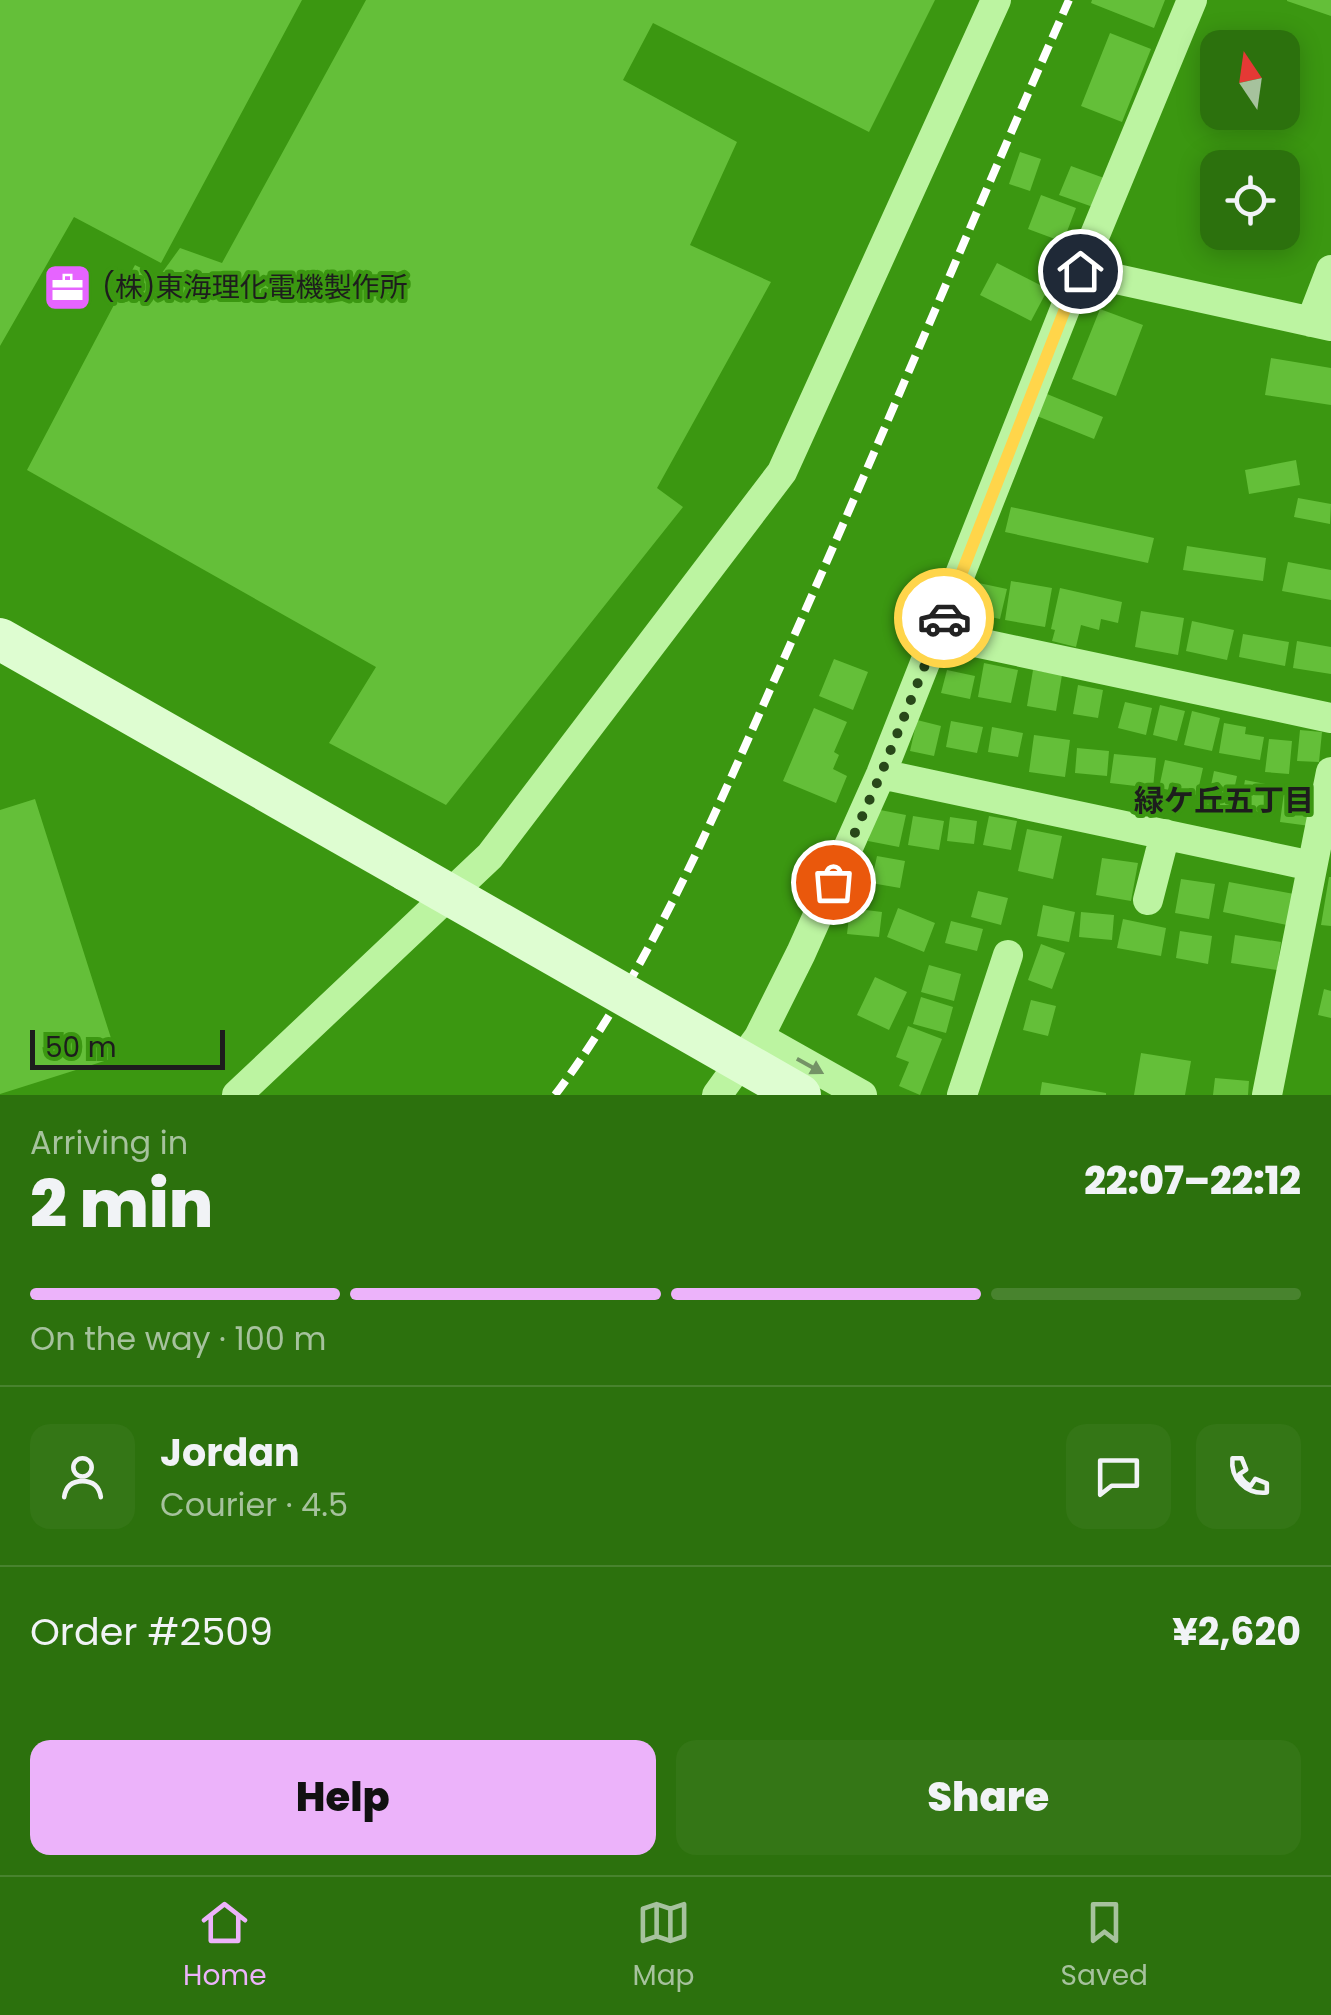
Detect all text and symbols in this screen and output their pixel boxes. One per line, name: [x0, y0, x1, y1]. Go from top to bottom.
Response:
north arrow: [1200, 30, 1300, 130]
map controls: [1200, 30, 1300, 250]
button: locate: [1200, 150, 1300, 250]
pin: [1038, 229, 1123, 314]
icon: home: [1053, 244, 1108, 299]
office icon: (株)東海理化電機製作所: [41, 261, 93, 313]
place label: (株)東海理化電機製作所: [102, 268, 407, 307]
courier: [894, 568, 994, 668]
icon: car: [917, 591, 972, 646]
district label: 緑ケ丘五丁目: [1134, 779, 1314, 822]
pin: [791, 840, 876, 925]
icon: bag: [806, 855, 861, 910]
scale bar: [30, 1025, 225, 1070]
text: 50 m: [45, 1028, 116, 1067]
one-way arrow: [796, 1058, 825, 1075]
text: Arriving in: [30, 1120, 188, 1165]
text: 22:07–22:12: [1084, 1154, 1301, 1207]
text: 2 min: [30, 1159, 213, 1250]
text: On the way · 100 m: [30, 1316, 326, 1361]
button: person: [30, 1424, 135, 1529]
button: chat: [1066, 1424, 1171, 1529]
button: phone: [1196, 1424, 1301, 1529]
text: Jordan: [160, 1426, 300, 1479]
text: Courier · 4.5: [160, 1482, 348, 1527]
text: Order #2509: [30, 1605, 273, 1658]
text: ¥2,620: [1172, 1605, 1301, 1658]
button: Help: [30, 1740, 656, 1855]
button: Share: [676, 1740, 1301, 1855]
tab: Home: [183, 1895, 267, 1997]
tab: Map: [633, 1895, 695, 1997]
tab: Saved: [1061, 1895, 1148, 1997]

